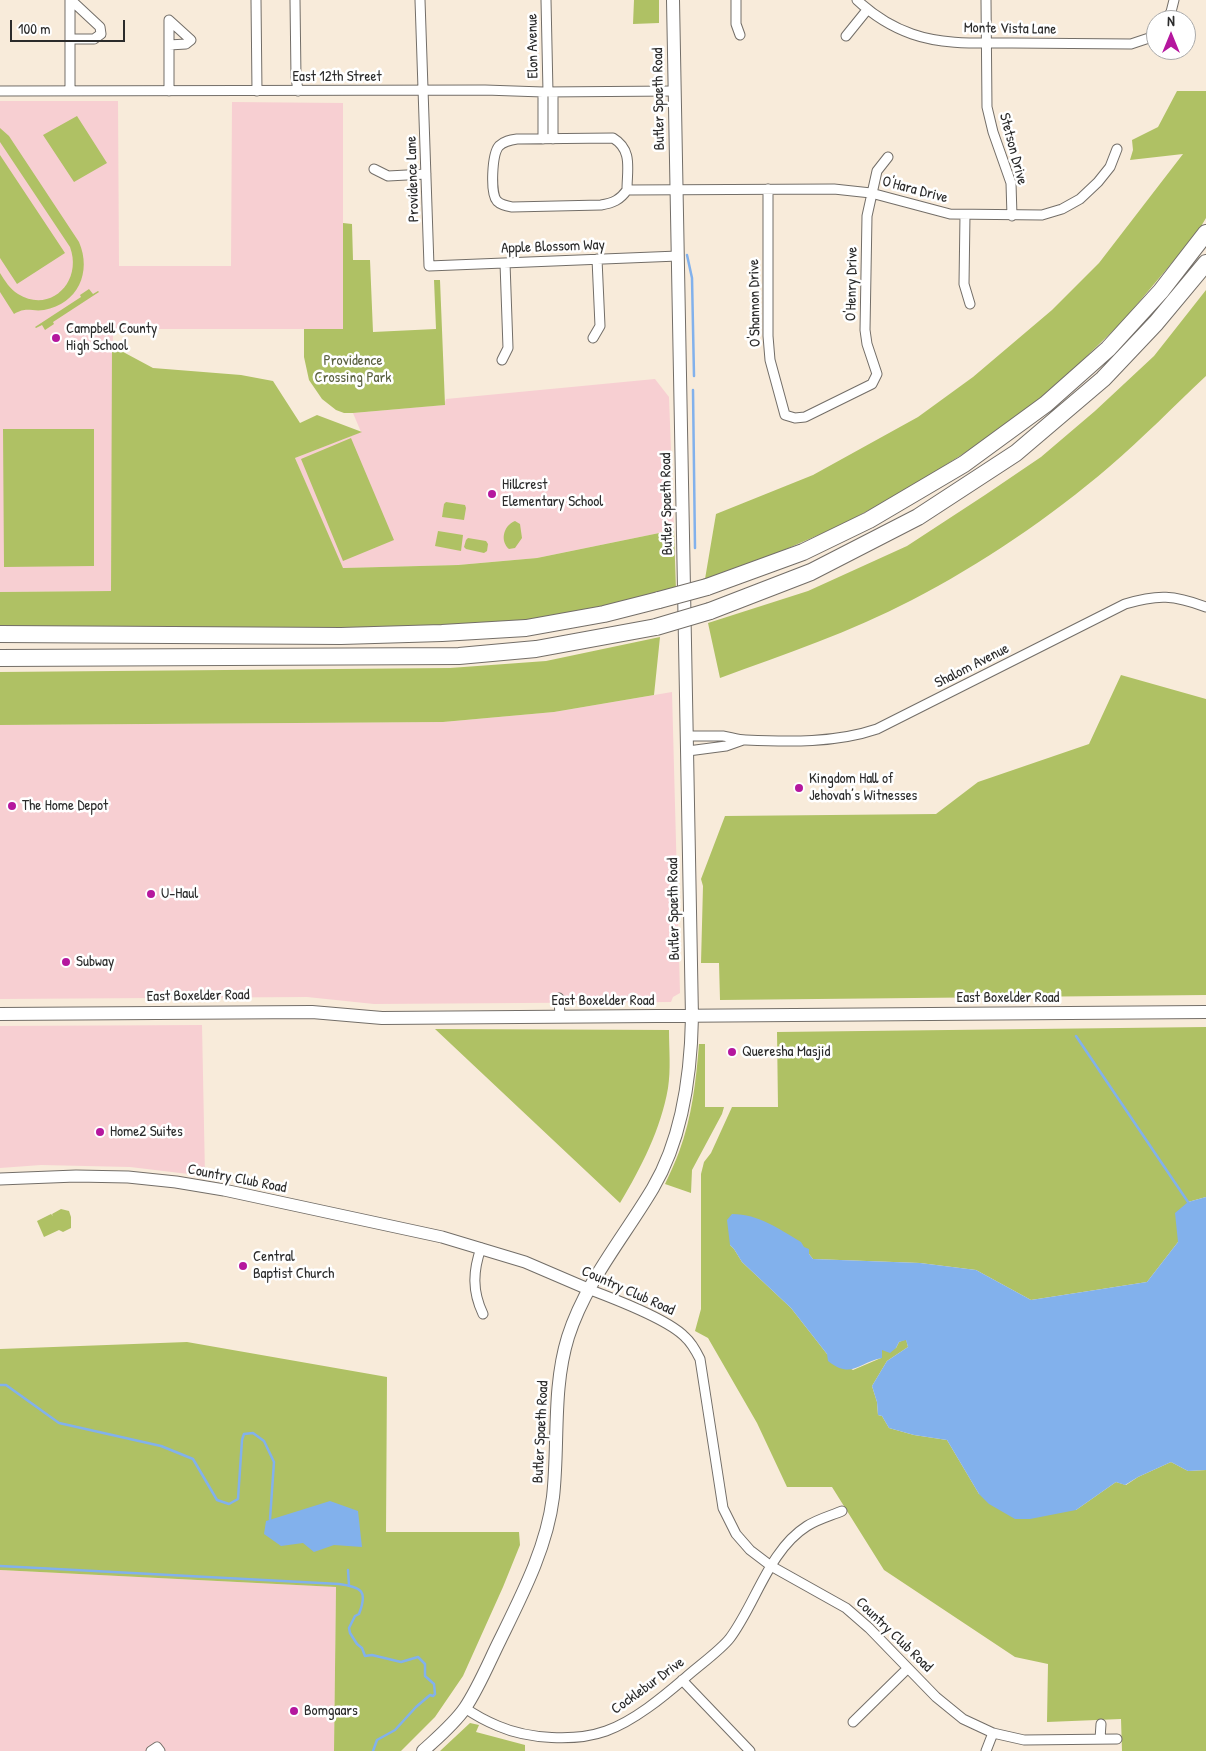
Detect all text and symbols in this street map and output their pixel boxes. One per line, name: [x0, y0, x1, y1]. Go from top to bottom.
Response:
scale bar: [12, 10, 128, 42]
north arrow: [1146, 10, 1196, 60]
text: N: [1167, 11, 1175, 30]
street label: Elon Avenue: [523, 13, 543, 79]
text: 100 m: [18, 18, 51, 39]
street label: Monte Vista Lane: [964, 19, 1056, 39]
street label: Butler Spaeth Road: [649, 48, 669, 150]
street label: East 12th Street: [292, 68, 382, 86]
street label: Stetson Drive: [995, 111, 1031, 187]
street label: Providence Lane: [402, 135, 424, 223]
street label: O'Hara Drive: [880, 173, 950, 207]
street label: Apple Blossom Way: [501, 236, 605, 258]
street label: O'Henry Drive: [842, 247, 862, 321]
street label: O'Shannon Drive: [745, 259, 765, 347]
place label: Campbell County High School: [66, 320, 157, 355]
marker: Campbell County High School: [50, 332, 62, 344]
park label: Providence Crossing Park: [315, 352, 391, 387]
street label: Butler Spaeth Road: [657, 453, 677, 555]
place label: Hillcrest Elementary School: [502, 476, 603, 511]
marker: Hillcrest Elementary School: [486, 488, 498, 500]
street label: Shalom Avenue: [932, 640, 1012, 692]
place label: Kingdom Hall of Jehovah’s Witnesses: [809, 770, 917, 805]
marker: Kingdom Hall of Jehovah’s Witnesses: [793, 782, 805, 794]
place label: The Home Depot: [22, 797, 108, 815]
marker: The Home Depot: [6, 800, 18, 812]
street label: Butler Spaeth Road: [664, 858, 684, 960]
place label: U-Haul: [161, 885, 198, 903]
marker: U-Haul: [145, 888, 157, 900]
place label: Subway: [76, 953, 114, 971]
marker: Subway: [60, 956, 72, 968]
street label: East Boxelder Road: [146, 986, 250, 1006]
street label: East Boxelder Road: [957, 989, 1059, 1007]
street label: East Boxelder Road: [552, 992, 654, 1010]
place label: Queresha Masjid: [742, 1043, 830, 1061]
marker: Queresha Masjid: [726, 1046, 738, 1058]
place label: Home2 Suites: [110, 1123, 183, 1141]
marker: Home2 Suites: [94, 1126, 106, 1138]
street label: Country Club Road: [186, 1161, 288, 1197]
place label: Central Baptist Church: [253, 1248, 334, 1283]
marker: Central Baptist Church: [237, 1260, 249, 1272]
street label: Country Club Road: [579, 1262, 677, 1320]
street label: Butler Spaeth Road: [529, 1380, 553, 1484]
street label: Country Club Road: [852, 1594, 936, 1676]
street label: Cocklebur Drive: [608, 1653, 688, 1719]
place label: Bomgaars: [304, 1702, 358, 1720]
marker: Bomgaars: [288, 1705, 300, 1717]

